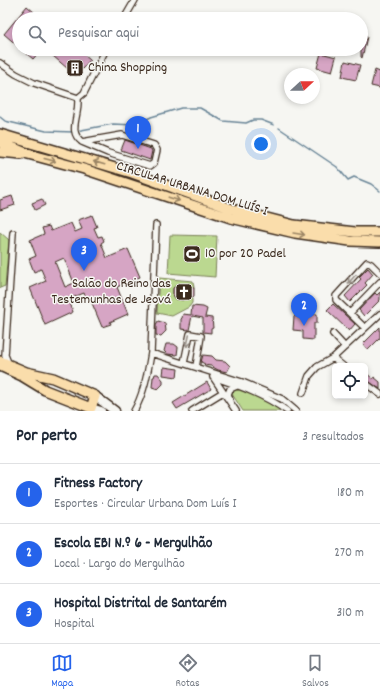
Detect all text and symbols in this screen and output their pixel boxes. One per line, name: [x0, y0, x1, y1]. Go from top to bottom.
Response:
search box: [12, 12, 368, 56]
icon: search: [26, 23, 48, 45]
text: Pesquisar aqui: [58, 23, 139, 45]
building icon: China Shopping: [65, 58, 85, 78]
place label: China Shopping: [88, 58, 167, 78]
north arrow: [284, 68, 320, 104]
pin: 1: [125, 116, 151, 149]
your location: [251, 134, 271, 154]
street label: CIRCULAR URBANA DOM LUÍS I: [114, 156, 271, 222]
one-way arrow: [43, 157, 56, 164]
one-way arrow: [93, 159, 106, 166]
one-way arrow: [168, 195, 180, 203]
one-way arrow: [292, 230, 305, 238]
pin: 3: [71, 238, 97, 271]
sports icon: 10 por 20 Padel: [182, 244, 202, 264]
place label: 10 por 20 Padel: [205, 244, 287, 264]
place label: Salão do Reino das Testemunhas de Jeová: [52, 274, 171, 310]
one-way arrow: [348, 274, 357, 284]
church icon: Salão do Reino das Testemunhas de Jeová: [174, 282, 194, 302]
pin: 2: [291, 293, 317, 326]
one-way arrow: [184, 334, 192, 347]
map controls: [332, 363, 368, 399]
button: locate: [332, 363, 368, 399]
text: Por perto: [16, 425, 77, 449]
text: 3 resultados: [302, 428, 364, 447]
text: Fitness Factory: [54, 473, 142, 495]
text: 1: [28, 484, 30, 503]
text: 180 m: [337, 484, 364, 503]
text: Esportes · Circular Urbana Dom Luís I: [54, 495, 236, 514]
text: Escola EB1 N.º 6 - Mergulhão: [54, 533, 212, 555]
text: 2: [26, 544, 32, 563]
text: 270 m: [334, 544, 364, 563]
text: Local · Largo do Mergulhão: [54, 555, 185, 574]
text: Hospital Distrital de Santarém: [54, 593, 227, 615]
text: 3: [26, 604, 32, 623]
text: 310 m: [336, 604, 364, 623]
text: Hospital: [54, 615, 94, 634]
tab: Mapa: [51, 652, 73, 692]
tab: Rotas: [176, 652, 200, 692]
tab: Salvos: [302, 652, 329, 692]

